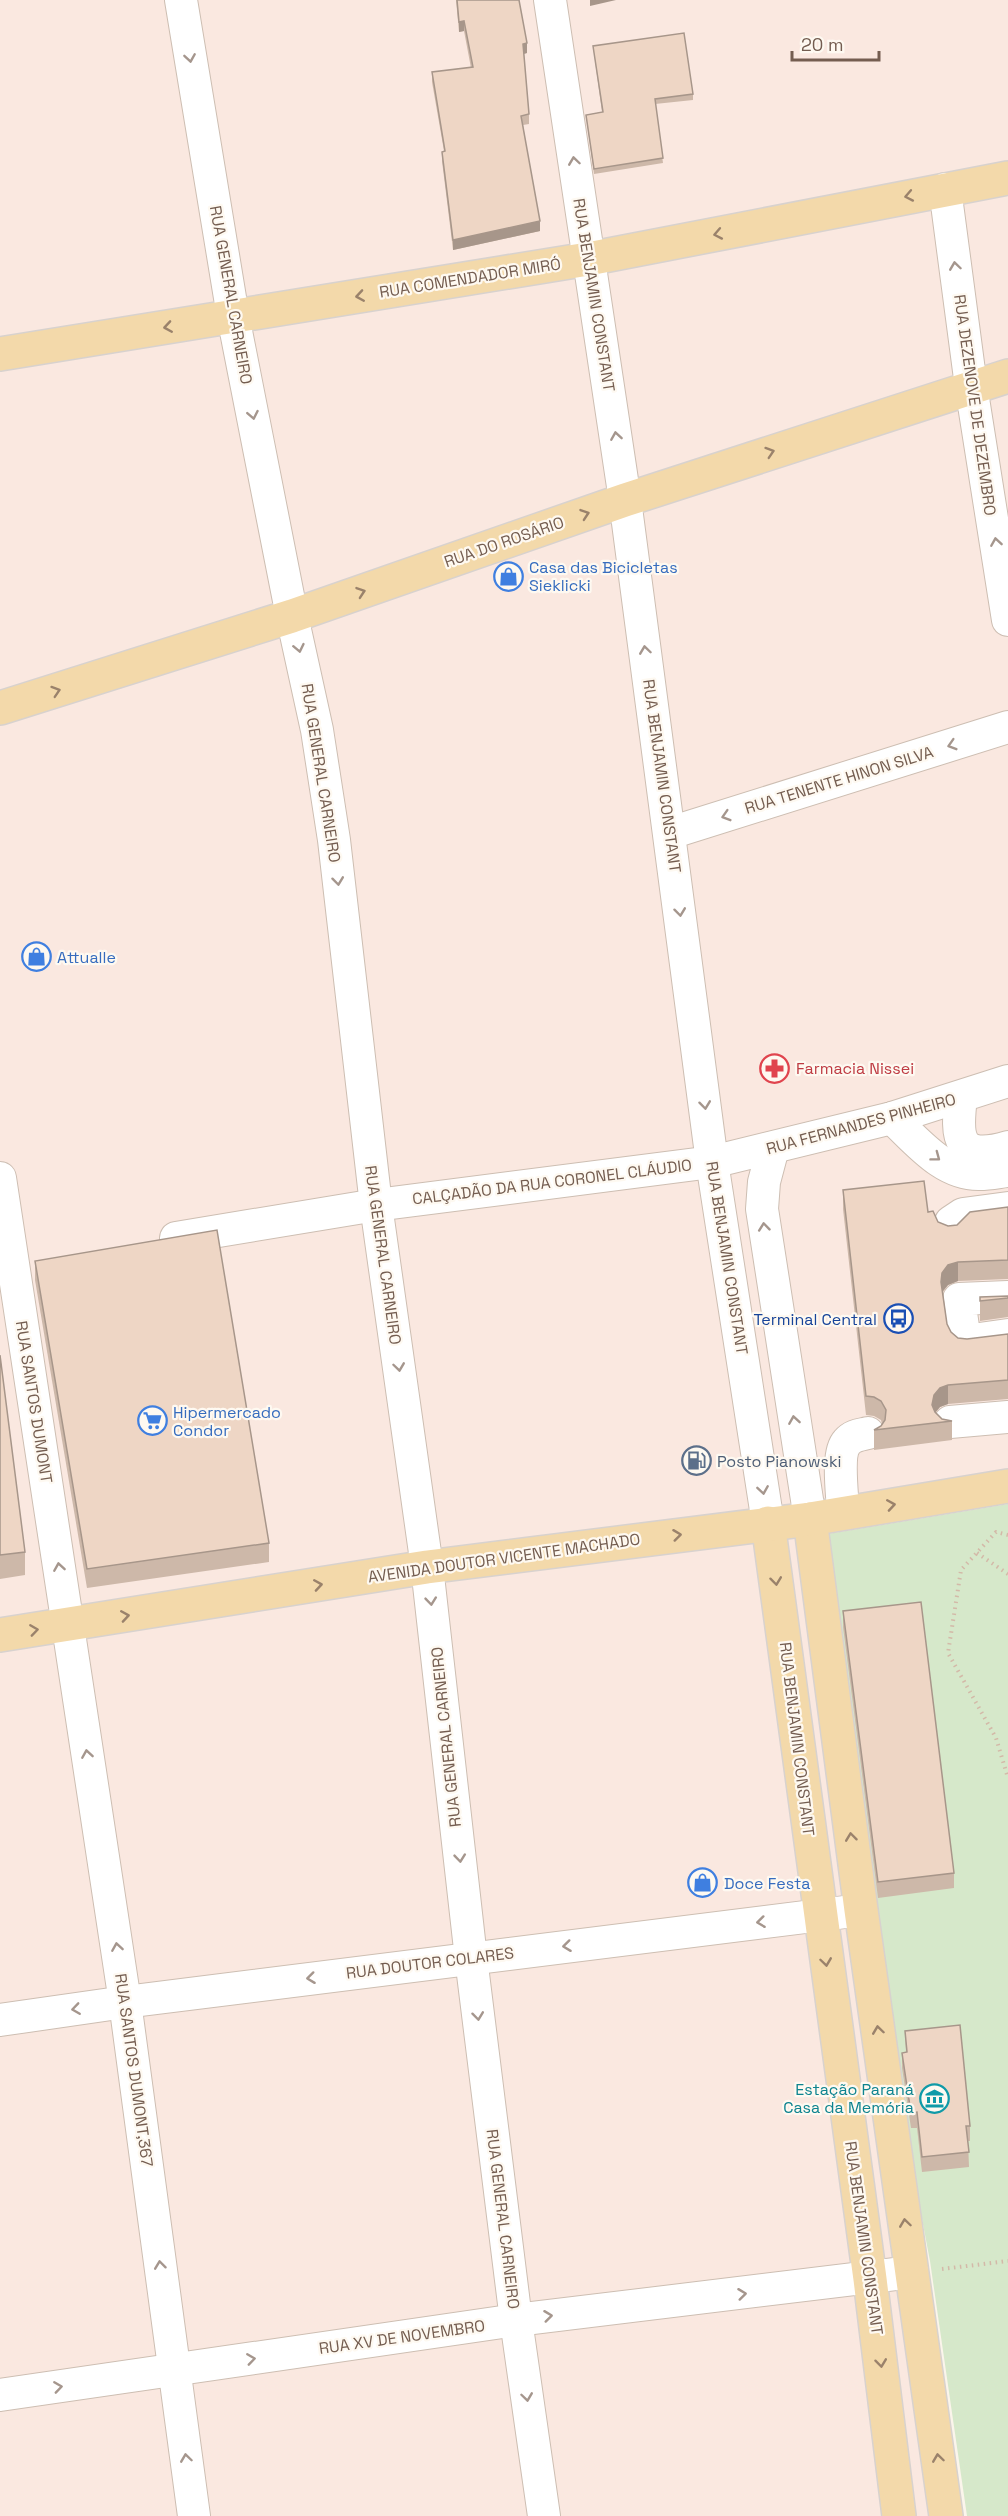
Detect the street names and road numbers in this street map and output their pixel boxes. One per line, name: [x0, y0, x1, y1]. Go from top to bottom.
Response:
street label: RUA BENJAMIN CONSTANT: [568, 197, 620, 393]
street label: RUA GENERAL CARNEIRO: [205, 204, 257, 386]
street label: RUA COMENDADOR MIRÓ: [378, 253, 562, 303]
street label: RUA DEZENOVE DE DEZEMBRO: [949, 293, 1001, 517]
street label: RUA DO ROSÁRIO: [441, 512, 567, 572]
street label: RUA BENJAMIN CONSTANT: [638, 678, 686, 874]
street label: RUA GENERAL CARNEIRO: [296, 682, 346, 864]
street label: RUA TENENTE HINON SILVA: [742, 741, 936, 819]
street label: RUA FERNANDES PINHEIRO: [764, 1089, 958, 1159]
street label: CALÇADÃO DA RUA CORONEL CLÁUDIO: [411, 1154, 693, 1210]
street label: RUA BENJAMIN CONSTANT: [701, 1160, 753, 1356]
street label: RUA GENERAL CARNEIRO: [360, 1164, 406, 1346]
street label: RUA SANTOS DUMONT: [11, 1319, 57, 1485]
street label: AVENIDA DOUTOR VICENTE MACHADO: [366, 1528, 642, 1588]
street label: RUA BENJAMIN CONSTANT: [775, 1641, 819, 1837]
street label: RUA GENERAL CARNEIRO: [426, 1646, 466, 1828]
street label: RUA DOUTOR COLARES: [345, 1942, 515, 1984]
street label: RUA SANTOS DUMONT,367: [110, 1972, 158, 2168]
street label: RUA GENERAL CARNEIRO: [482, 2128, 524, 2310]
street label: RUA BENJAMIN CONSTANT: [840, 2140, 888, 2336]
street label: RUA XV DE NOVEMBRO: [318, 2315, 486, 2359]

